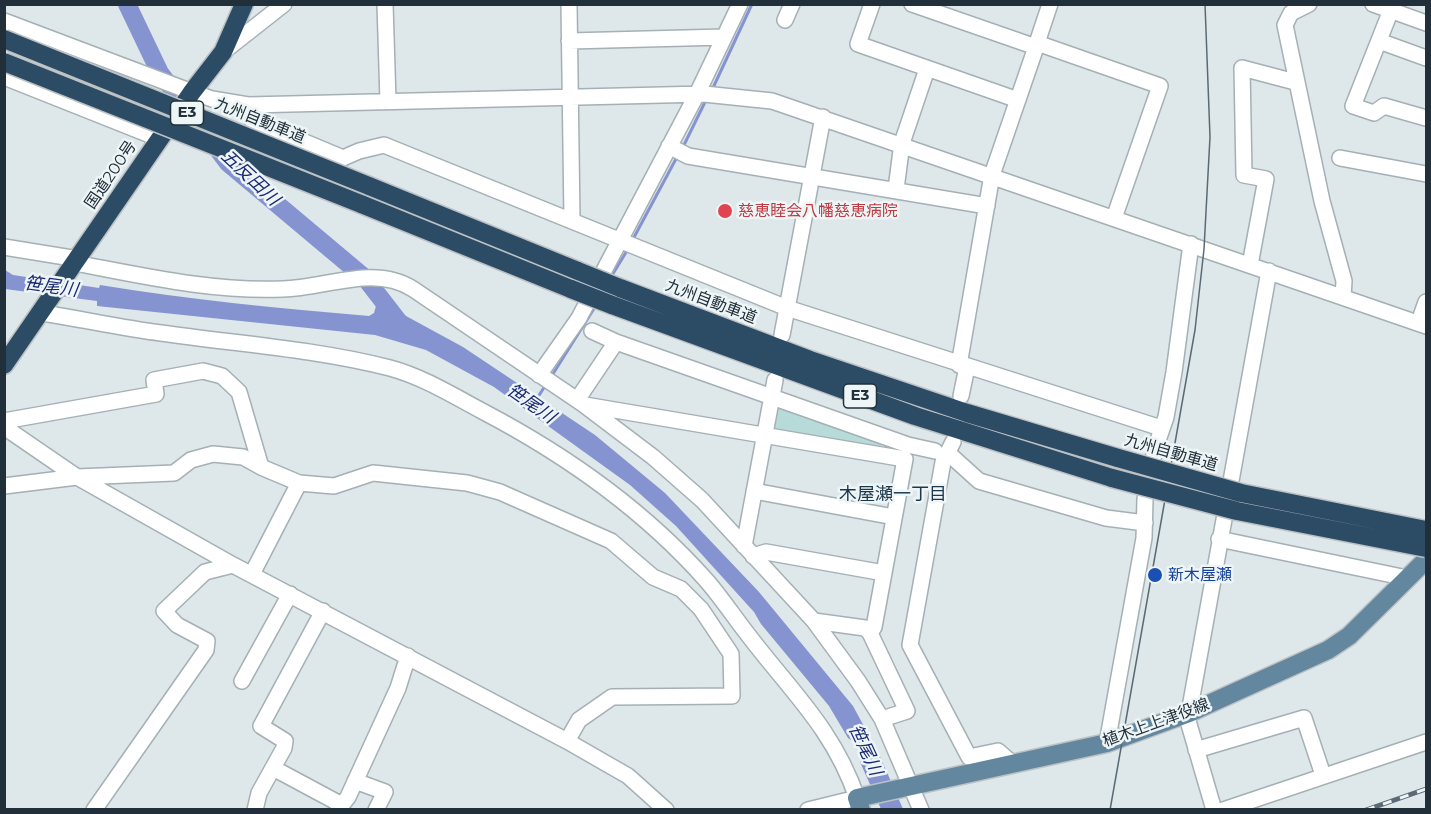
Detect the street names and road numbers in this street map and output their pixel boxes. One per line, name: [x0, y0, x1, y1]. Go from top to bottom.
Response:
street label: 九州自動車道: [212, 94, 308, 148]
road number: E3: [170, 101, 204, 125]
street label: 国道200号: [81, 137, 141, 213]
street label: 九州自動車道: [663, 276, 759, 328]
road number: E3: [844, 384, 876, 408]
street label: 九州自動車道: [1122, 431, 1220, 475]
street label: 植木上上津役線: [1100, 695, 1212, 751]

